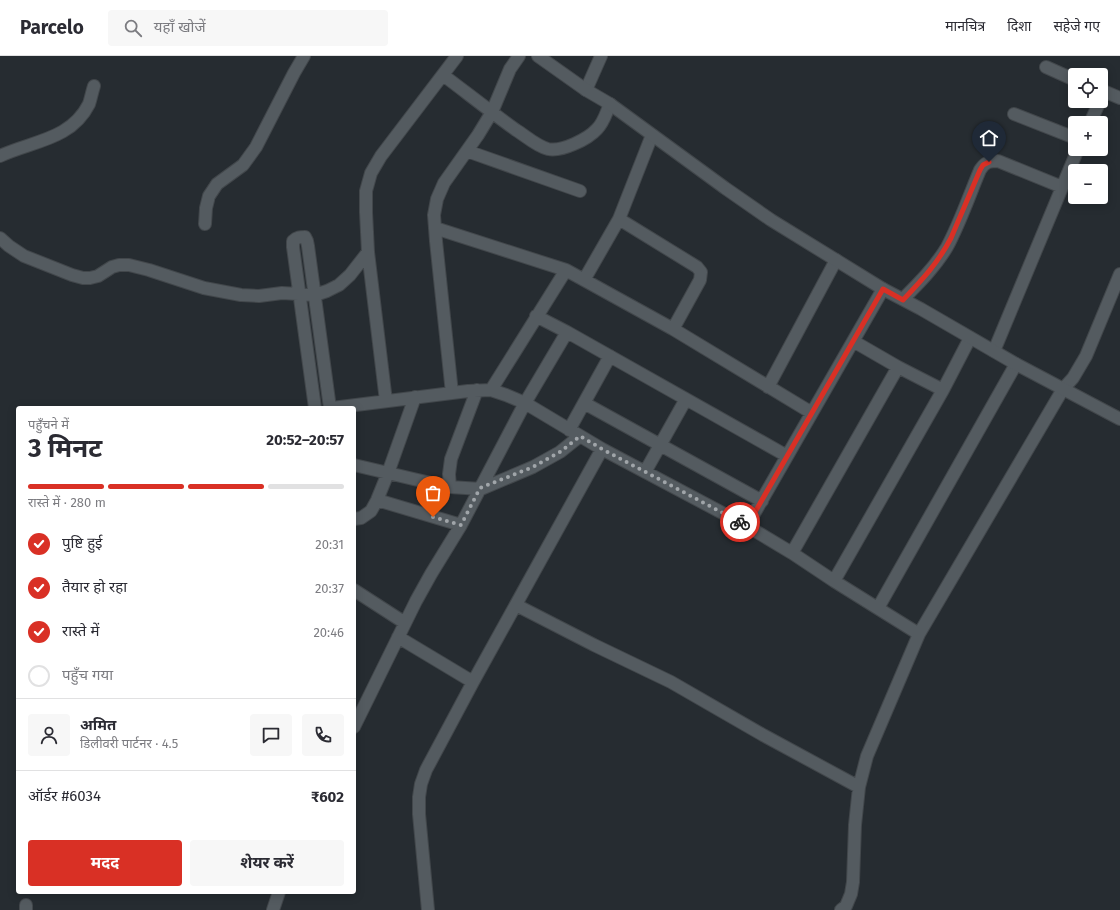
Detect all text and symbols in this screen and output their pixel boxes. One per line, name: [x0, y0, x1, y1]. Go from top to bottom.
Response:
search box: [108, 10, 388, 46]
text: Parcelo: [20, 16, 84, 39]
icon: search: [122, 17, 144, 39]
text: यहाँ खोजें: [154, 18, 206, 36]
text: मानचित्र: [945, 18, 985, 35]
text: दिशा: [1007, 18, 1031, 35]
text: सहेजे गए: [1053, 18, 1100, 35]
map controls: [1068, 68, 1108, 204]
button: locate: [1068, 68, 1108, 108]
button: +: [1068, 116, 1108, 156]
pin: [972, 121, 1006, 162]
icon: home: [978, 127, 1000, 149]
button: −: [1068, 164, 1108, 204]
text: पहुँचने में: [28, 417, 69, 432]
text: 20:52–20:57: [266, 431, 344, 449]
text: 3 मिनट: [28, 433, 102, 464]
pin: [416, 476, 450, 517]
icon: bag: [422, 482, 444, 504]
text: रास्ते में · 280 m: [28, 495, 106, 510]
courier: [720, 502, 760, 542]
icon: bike: [729, 511, 751, 533]
icon: check: [28, 533, 50, 555]
text: पुष्टि हुई: [62, 534, 102, 552]
text: 20:31: [315, 537, 344, 552]
icon: check: [28, 577, 50, 599]
text: तैयार हो रहा: [62, 578, 127, 596]
text: 20:37: [315, 581, 344, 596]
icon: check: [28, 621, 50, 643]
text: रास्ते में: [62, 622, 99, 640]
text: 20:46: [313, 625, 344, 640]
text: पहुँच गया: [62, 666, 113, 684]
button: person: [28, 714, 70, 756]
button: chat: [250, 714, 292, 756]
button: phone: [302, 714, 344, 756]
text: अमित: [80, 716, 116, 734]
text: डिलीवरी पार्टनर · 4.5: [80, 736, 178, 751]
text: ऑर्डर #6034: [28, 787, 101, 805]
text: ₹602: [311, 788, 344, 806]
button: मदद: [28, 840, 182, 886]
button: शेयर करें: [190, 840, 344, 886]

